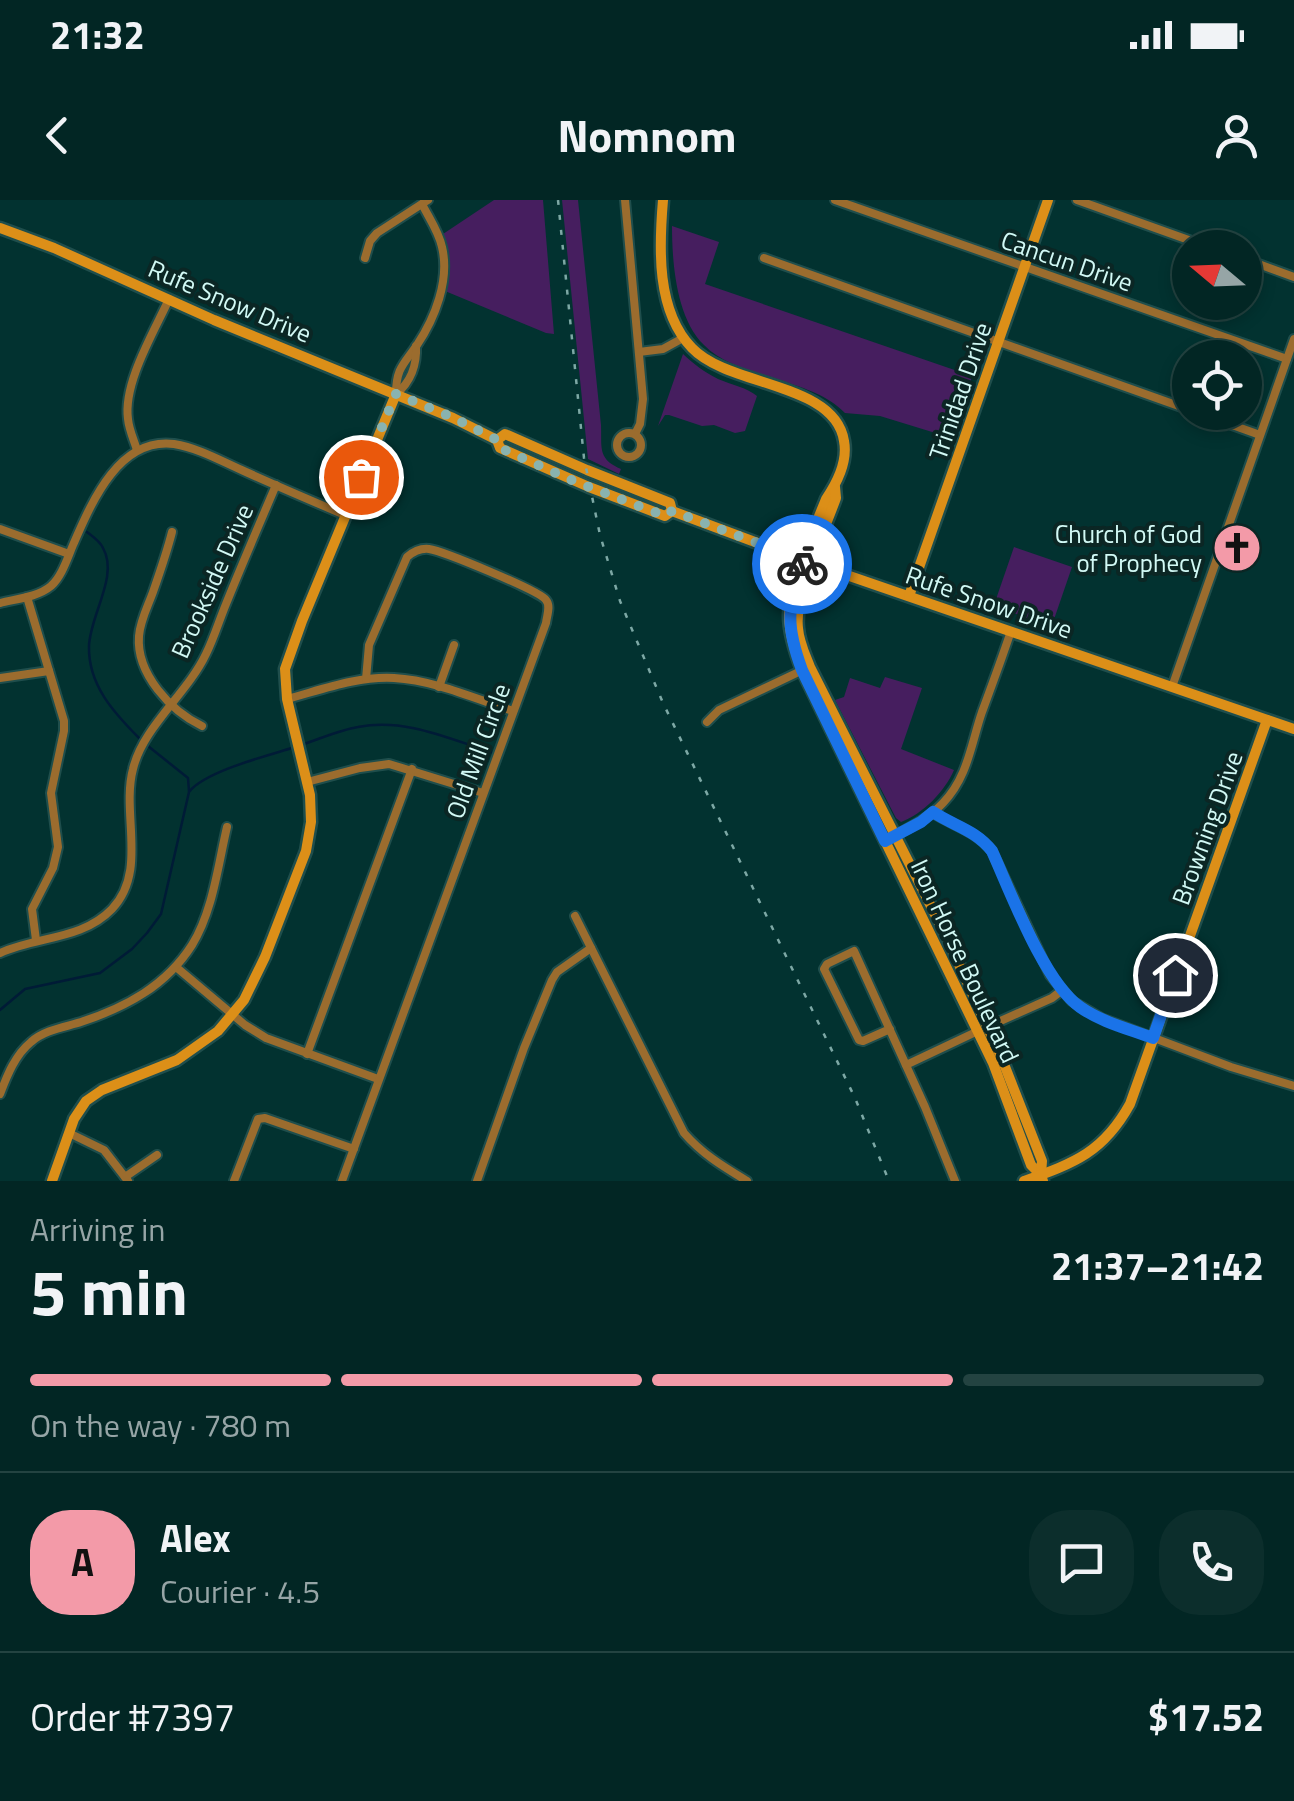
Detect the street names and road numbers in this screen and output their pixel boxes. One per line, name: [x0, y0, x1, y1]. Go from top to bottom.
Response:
street label: Cancun Drive: [996, 221, 1138, 301]
street label: Rufe Snow Drive: [142, 250, 318, 352]
street label: Trinidad Drive: [919, 317, 1001, 465]
street label: Brookside Drive: [161, 498, 263, 664]
street label: Rufe Snow Drive: [901, 556, 1077, 648]
street label: Old Mill Circle: [436, 678, 520, 824]
street label: Browning Drive: [1162, 746, 1252, 910]
street label: Iron Horse Boulevard: [901, 853, 1029, 1069]

